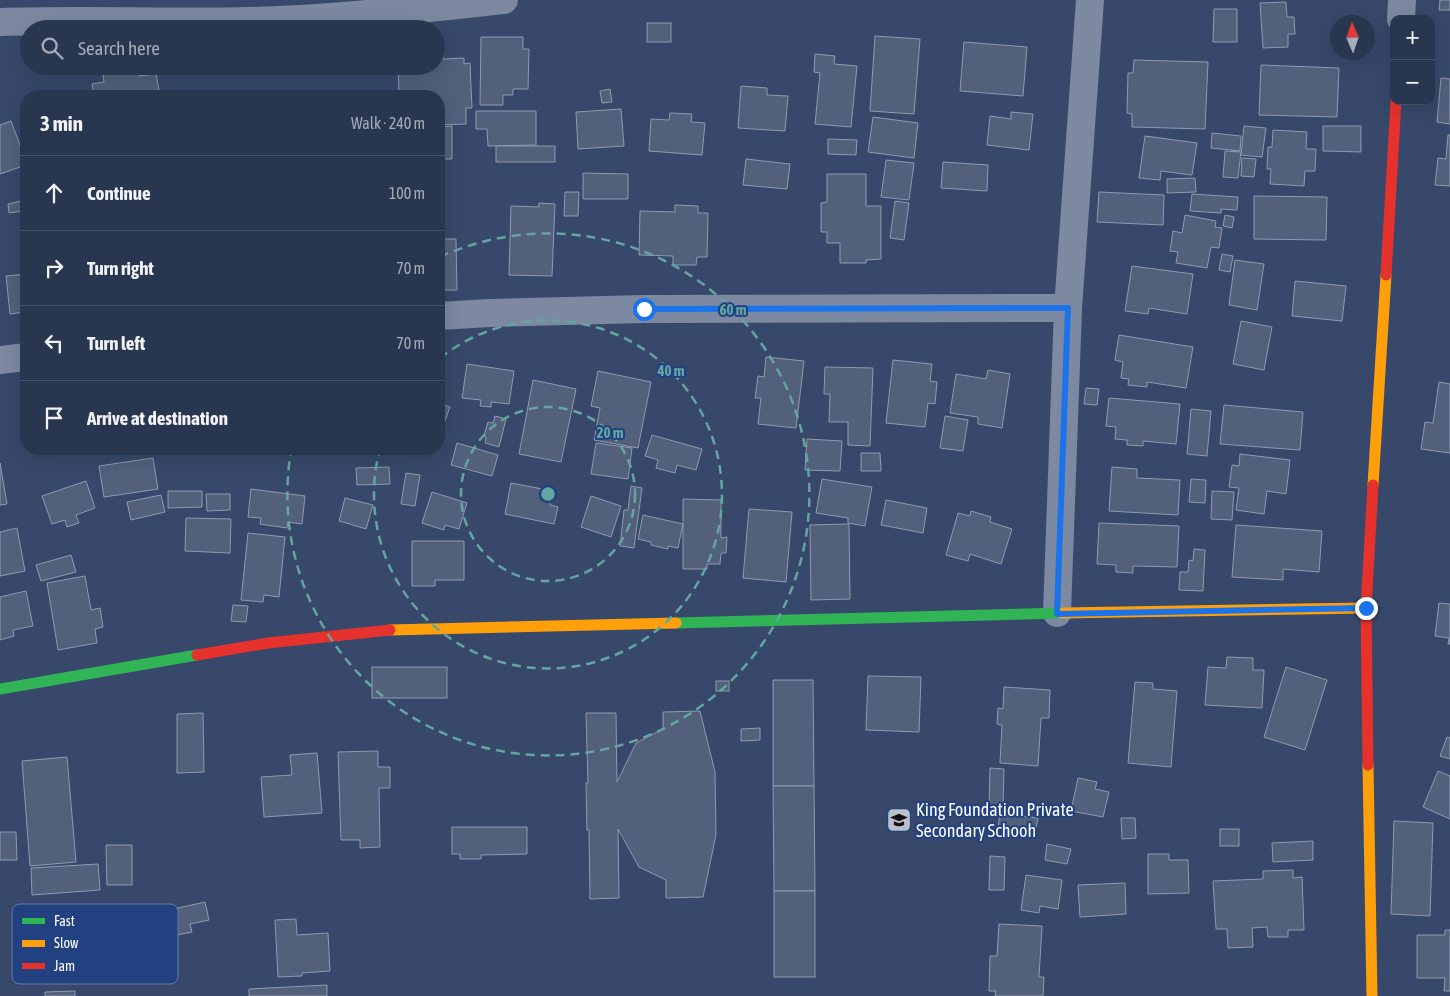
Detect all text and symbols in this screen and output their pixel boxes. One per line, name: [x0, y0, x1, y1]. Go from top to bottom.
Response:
north arrow: [1330, 15, 1375, 60]
map controls: [1390, 15, 1435, 105]
button: +: [1390, 15, 1435, 60]
search box: [20, 20, 445, 75]
icon: search: [38, 34, 66, 62]
text: Search here: [78, 37, 160, 59]
button: −: [1390, 60, 1435, 105]
text: 3 min: [40, 111, 83, 135]
text: Walk · 240 m: [351, 114, 425, 132]
icon: ahead: [40, 179, 68, 207]
text: Continue: [87, 182, 151, 204]
text: 100 m: [389, 184, 425, 202]
icon: right: [40, 254, 68, 282]
text: Turn right: [87, 257, 154, 279]
text: 70 m: [396, 259, 425, 277]
route start: [633, 298, 656, 321]
text: 60 m: [720, 301, 747, 318]
icon: left: [40, 329, 68, 357]
text: Turn left: [87, 332, 145, 354]
text: 70 m: [396, 334, 425, 352]
text: 40 m: [657, 362, 685, 379]
icon: arrive: [40, 404, 68, 432]
text: Arrive at destination: [87, 407, 228, 429]
text: 20 m: [597, 424, 624, 441]
centre of rings: [539, 485, 557, 503]
route end: [1355, 597, 1378, 620]
place label: King Foundation Private Secondary Schooh: [916, 799, 1074, 841]
school or university icon: King Foundation Private Secondary Schooh: [886, 807, 912, 833]
legend: [12, 904, 178, 984]
text: Fast: [54, 913, 75, 929]
text: Slow: [54, 935, 79, 951]
text: Jam: [54, 958, 75, 974]

